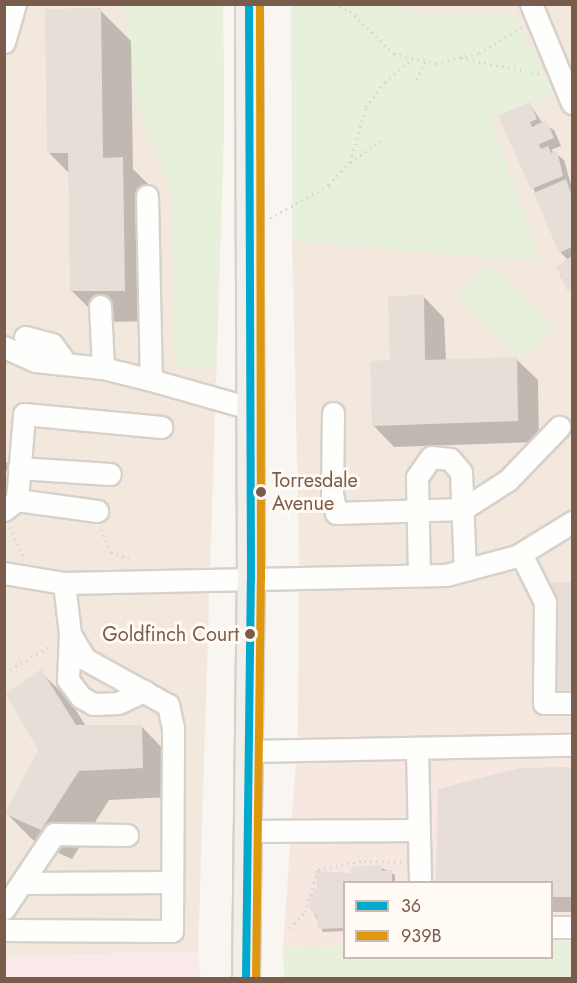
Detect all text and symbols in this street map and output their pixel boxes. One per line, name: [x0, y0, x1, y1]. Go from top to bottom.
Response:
place label: Torresdale Avenue: [272, 468, 358, 515]
marker: Torresdale Avenue: [255, 486, 267, 498]
place label: Goldfinch Court: [102, 622, 239, 646]
marker: Goldfinch Court: [244, 628, 256, 640]
legend: [343, 881, 553, 959]
text: 36: [401, 893, 421, 919]
text: 939B: [401, 923, 442, 949]

